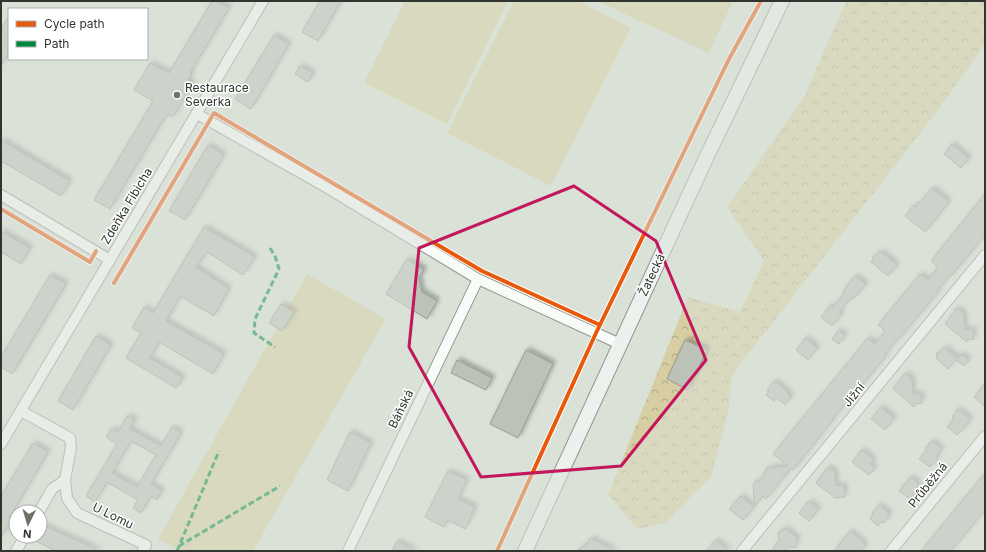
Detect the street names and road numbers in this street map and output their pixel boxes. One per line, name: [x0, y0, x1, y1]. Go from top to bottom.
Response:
street label: Zdeňka Fibicha: [98, 165, 155, 247]
street label: Žatecká: [635, 251, 668, 298]
street label: Jižní: [839, 380, 868, 410]
street label: Báňská: [385, 387, 416, 431]
street label: Průběžná: [905, 459, 950, 510]
street label: U Lomu: [90, 499, 136, 532]

